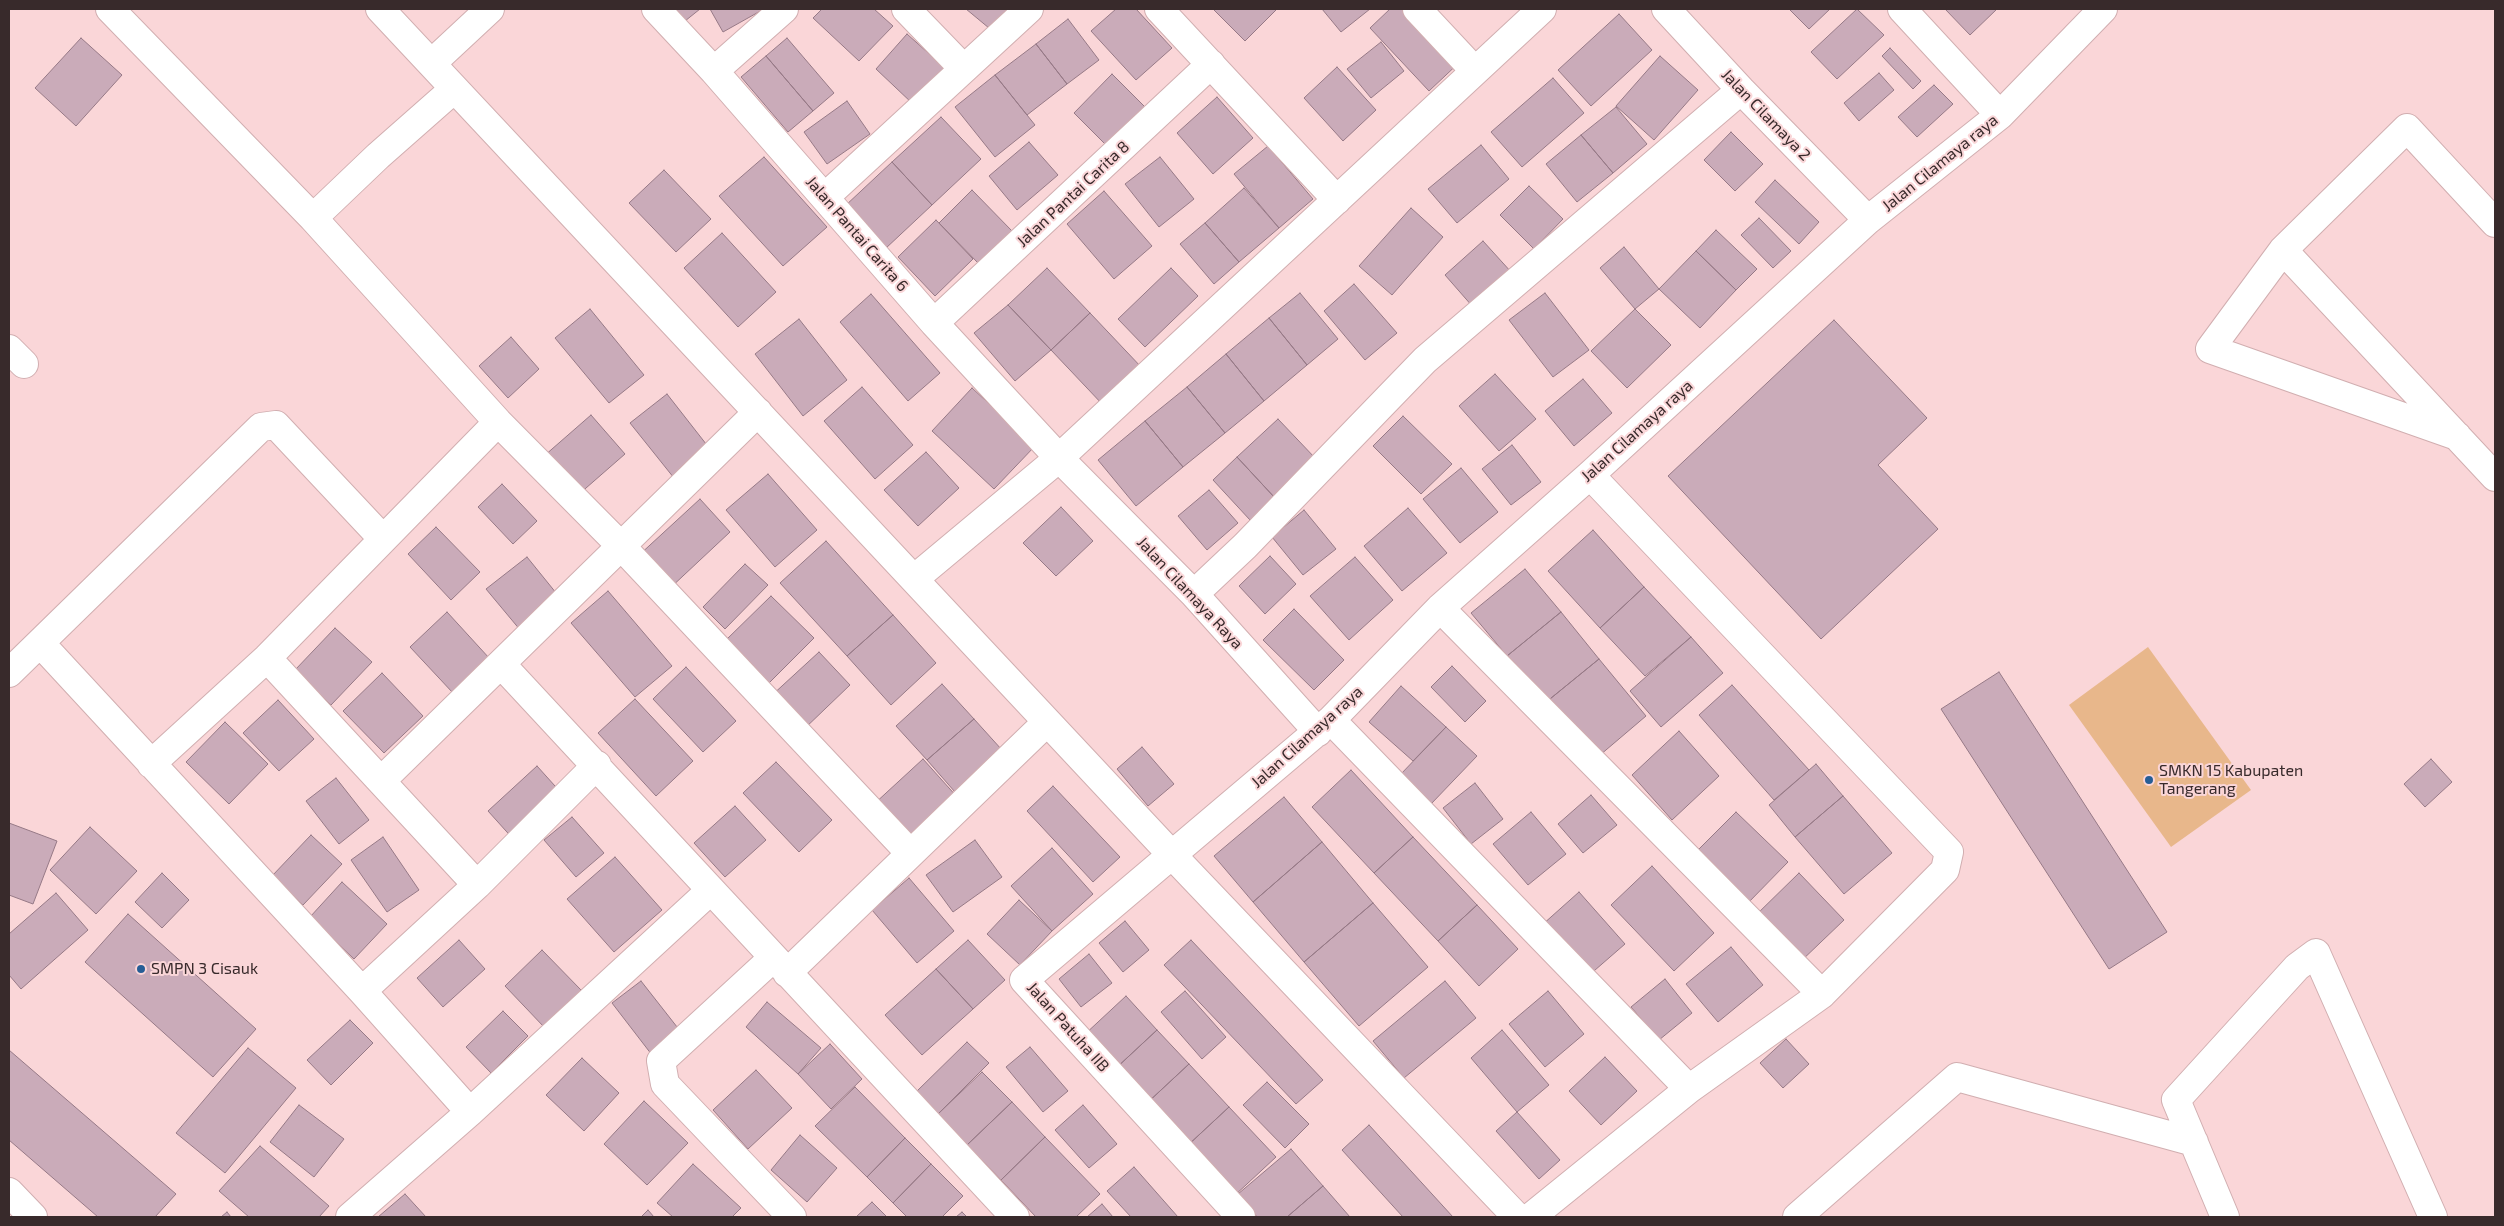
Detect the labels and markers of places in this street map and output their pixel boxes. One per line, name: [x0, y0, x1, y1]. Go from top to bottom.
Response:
place label: SMKN 15 Kabupaten Tangerang: [2159, 761, 2303, 799]
marker: SMKN 15 Kabupaten Tangerang: [2143, 774, 2155, 786]
place label: SMPN 3 Cisauk: [151, 959, 258, 979]
marker: SMPN 3 Cisauk: [135, 963, 147, 975]

